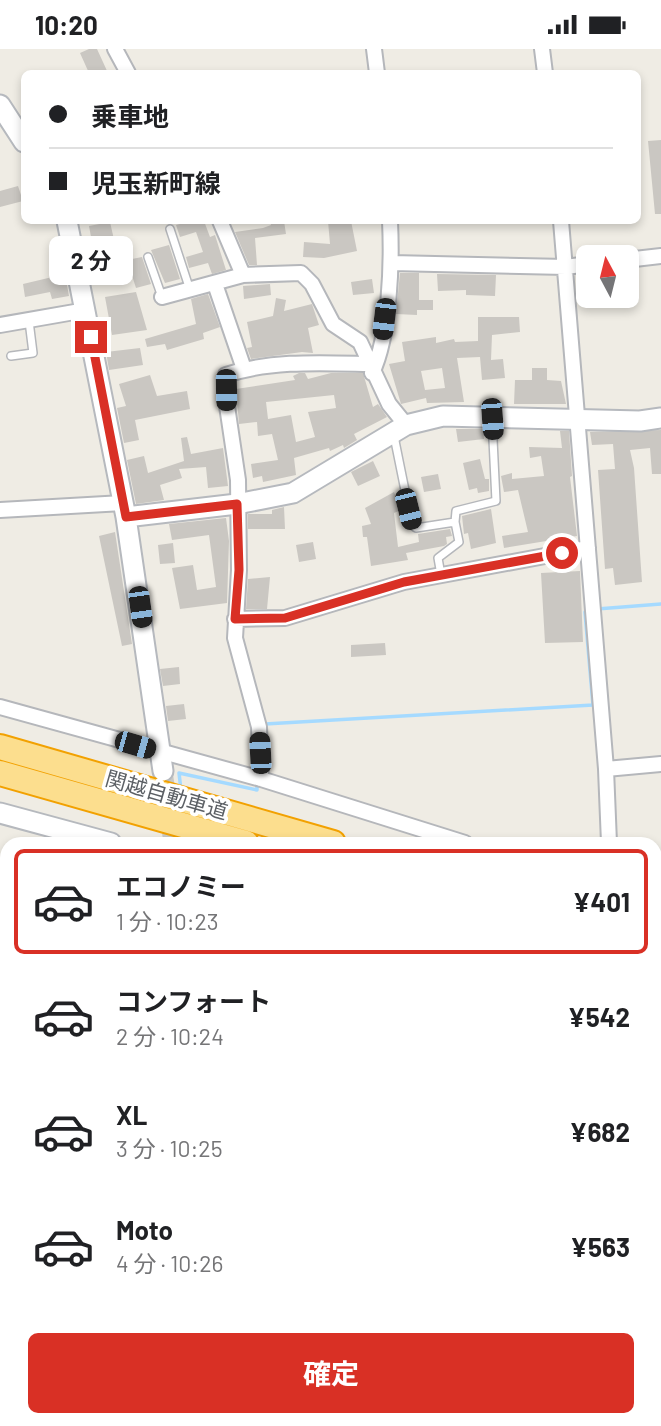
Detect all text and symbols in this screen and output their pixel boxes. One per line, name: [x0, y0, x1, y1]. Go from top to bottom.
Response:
text: 10:20: [35, 9, 98, 40]
text: 乗車地: [91, 100, 169, 131]
text: 児玉新町線: [91, 167, 221, 198]
callout: 2 分: [49, 236, 133, 285]
north arrow: [576, 245, 639, 308]
map controls: [576, 245, 639, 308]
text: 2 分: [71, 246, 111, 274]
car: [372, 297, 397, 341]
route end: [75, 321, 107, 353]
car: [216, 369, 237, 411]
car: [481, 397, 504, 441]
car: [393, 486, 424, 532]
route start: [546, 537, 578, 569]
car: [127, 585, 154, 629]
car: [112, 729, 159, 761]
car: [249, 731, 272, 775]
street label: 関越自動車道: [103, 765, 231, 823]
icon: car: [32, 870, 95, 933]
text: エコノミー: [116, 870, 246, 901]
text: ¥401: [573, 886, 630, 917]
text: 1 分 · 10:23: [116, 907, 219, 935]
icon: car: [32, 985, 95, 1048]
text: コンフォート: [116, 985, 271, 1016]
text: ¥542: [568, 1001, 630, 1032]
text: 2 分 · 10:24: [116, 1022, 224, 1050]
text: XL: [116, 1099, 147, 1130]
icon: car: [32, 1100, 95, 1163]
text: ¥682: [570, 1116, 630, 1147]
text: 3 分 · 10:25: [116, 1134, 222, 1162]
text: Moto: [116, 1214, 173, 1245]
icon: car: [32, 1215, 95, 1278]
text: ¥563: [570, 1231, 630, 1262]
text: 4 分 · 10:26: [116, 1249, 223, 1277]
button: 確定: [28, 1333, 634, 1413]

